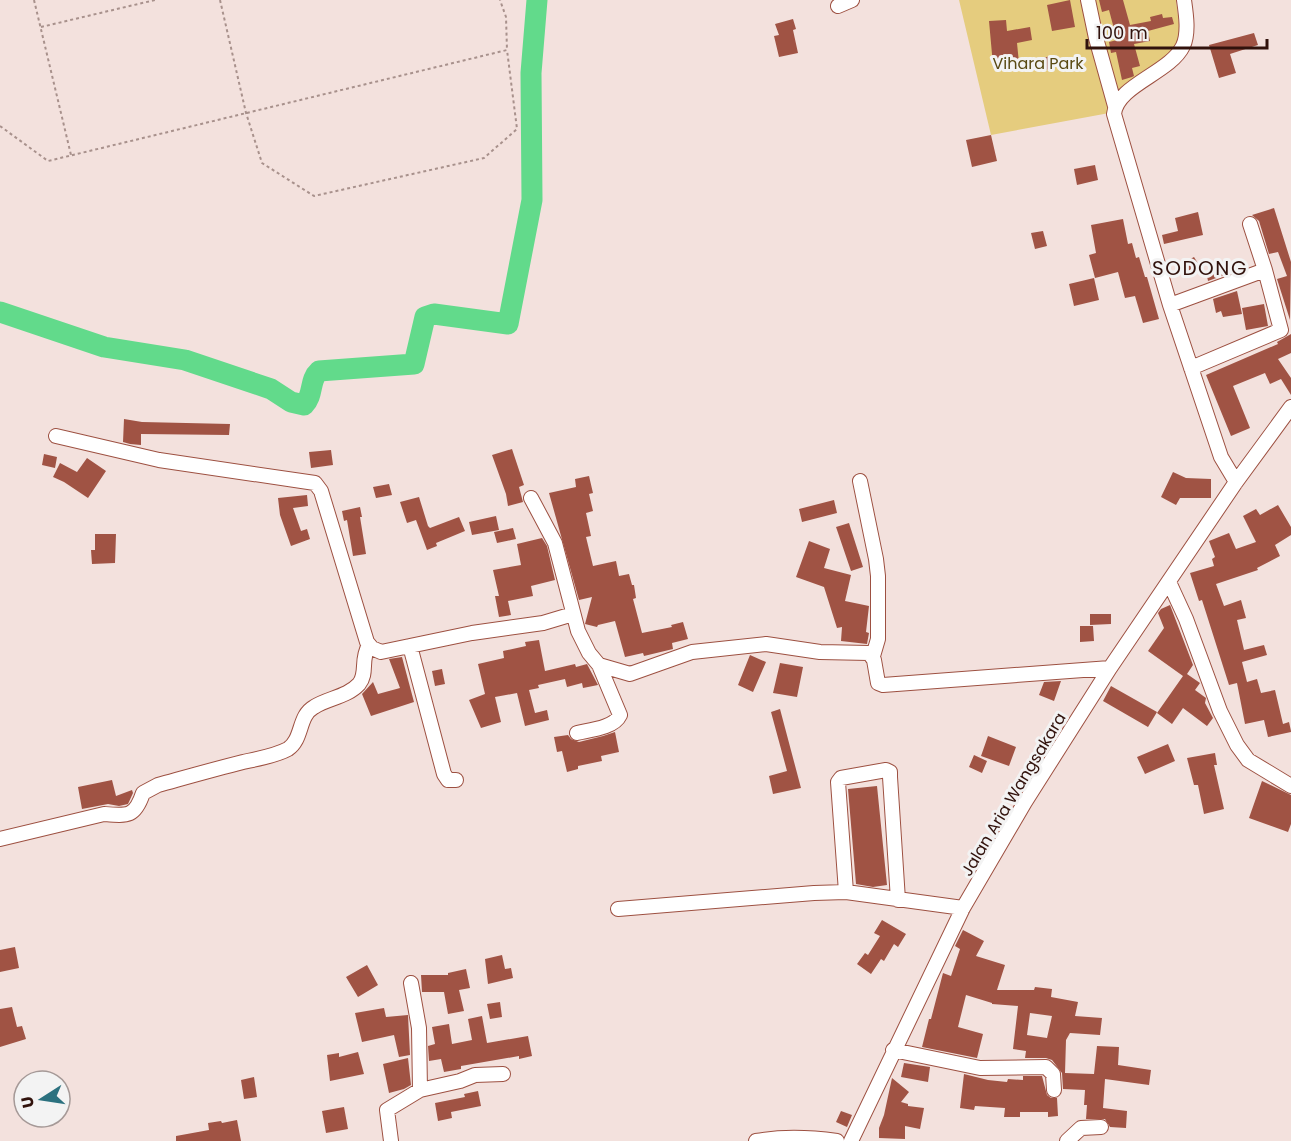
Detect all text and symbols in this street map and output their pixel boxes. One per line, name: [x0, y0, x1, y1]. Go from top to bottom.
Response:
scale bar: [1087, 12, 1267, 50]
text: 100 m: [1096, 20, 1148, 45]
park label: Vihara Park: [992, 52, 1084, 75]
district label: SODONG: [1152, 254, 1248, 282]
street label: Jalan Aria Wangsakara: [955, 708, 1071, 880]
north arrow: [12, 1069, 72, 1129]
text: U: [15, 1094, 40, 1110]

